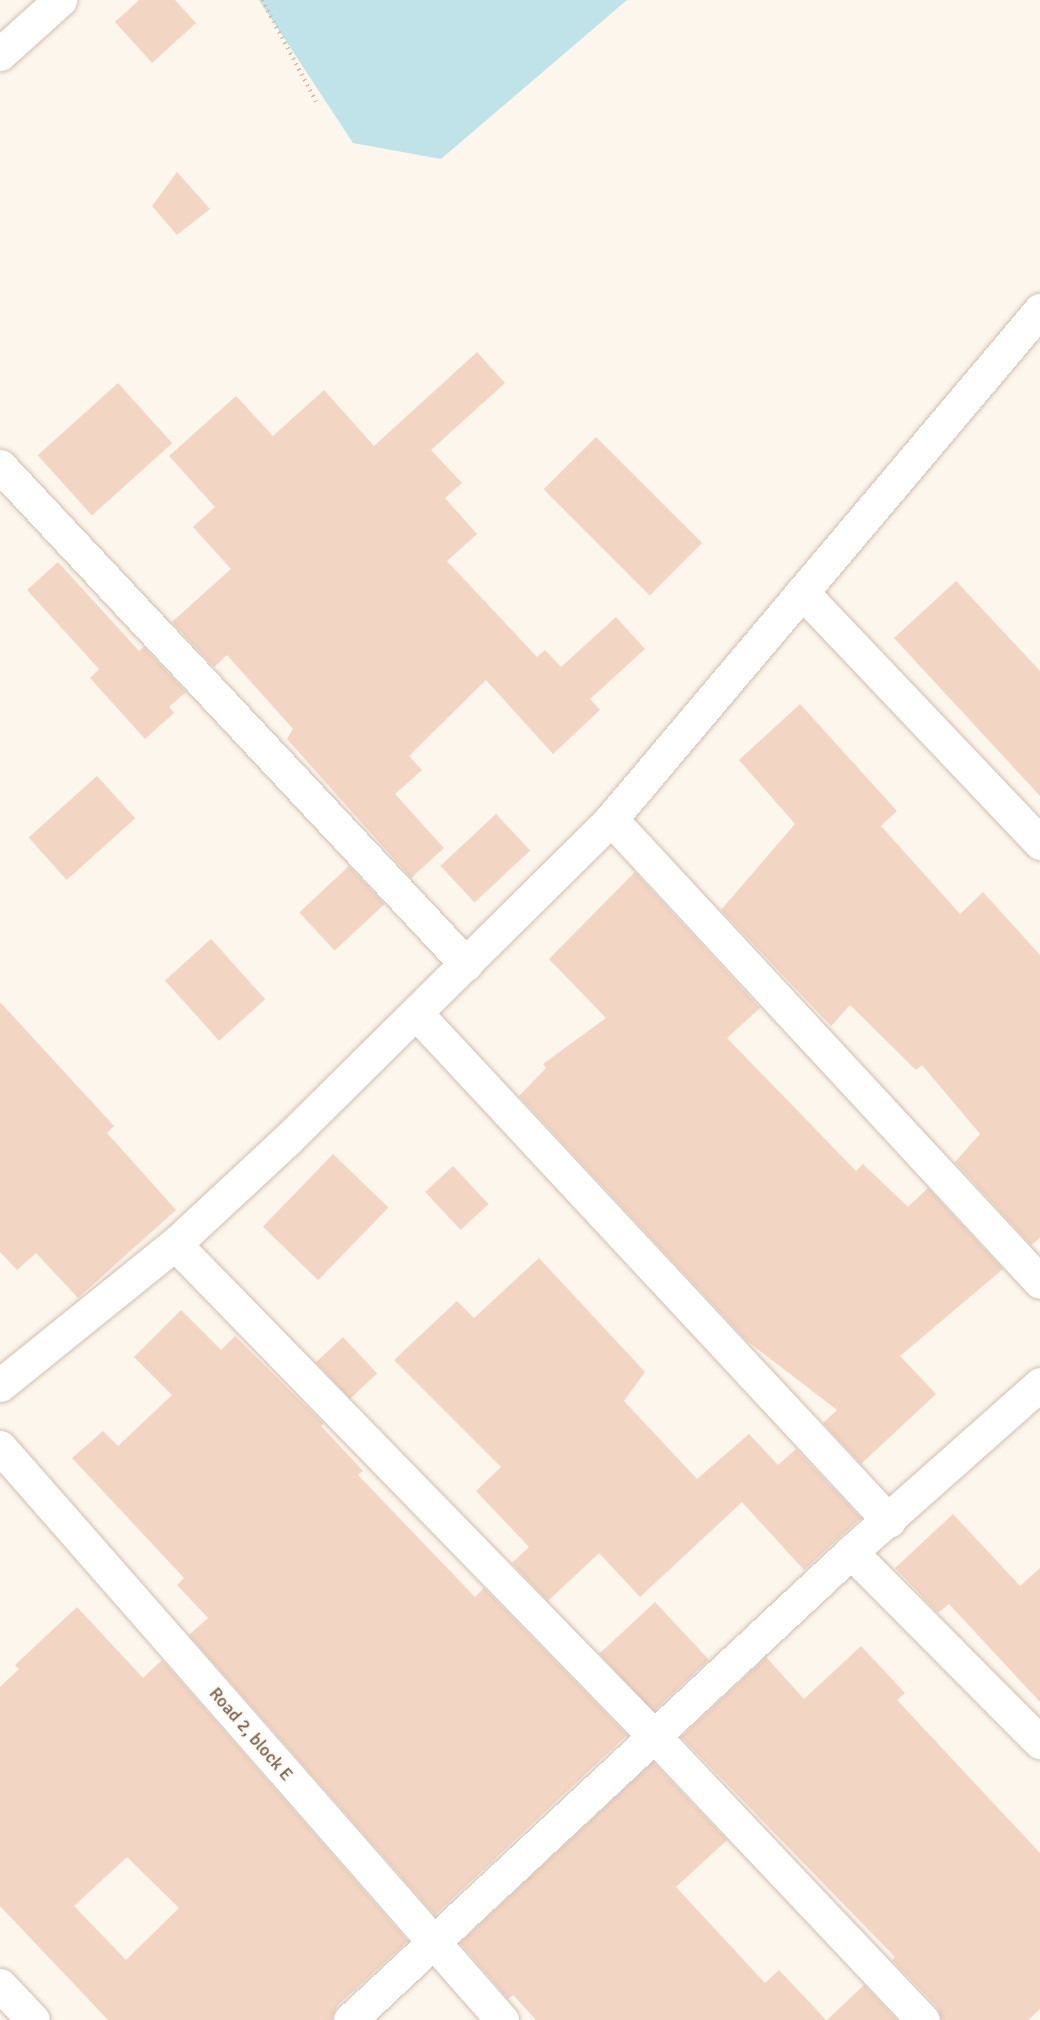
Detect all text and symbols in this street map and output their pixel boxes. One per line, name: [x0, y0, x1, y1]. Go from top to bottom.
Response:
street label: Road 2, block E: [205, 1683, 297, 1785]

